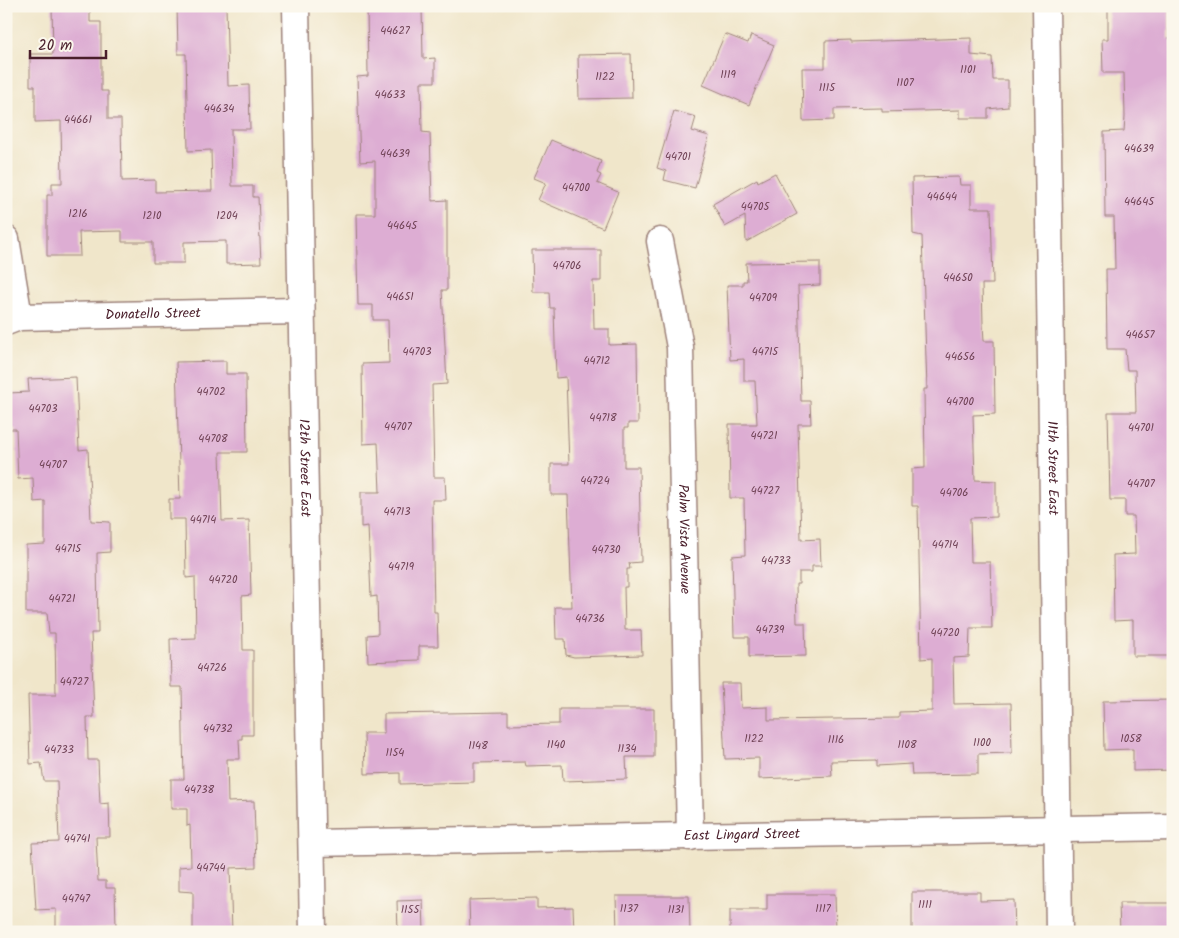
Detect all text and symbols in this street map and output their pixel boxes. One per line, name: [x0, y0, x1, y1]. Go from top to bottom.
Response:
house number: 44627: [380, 22, 411, 40]
scale bar: [30, 28, 106, 60]
text: 20 m: [38, 34, 72, 58]
house number: 1101: [960, 61, 976, 79]
house number: 1119: [720, 66, 736, 84]
house number: 1122: [595, 68, 615, 86]
house number: 1107: [896, 74, 915, 92]
house number: 1115: [819, 79, 836, 97]
house number: 44633: [375, 86, 405, 104]
house number: 44634: [204, 100, 234, 118]
house number: 44661: [64, 111, 92, 129]
house number: 44639: [1124, 140, 1155, 158]
house number: 44639: [380, 145, 411, 163]
house number: 44701: [665, 148, 691, 166]
house number: 44700: [562, 179, 591, 197]
house number: 44644: [927, 188, 957, 206]
house number: 44645: [1124, 193, 1155, 211]
house number: 44705: [741, 198, 770, 216]
house number: 1216: [68, 205, 88, 223]
house number: 1210: [143, 207, 162, 225]
house number: 1204: [216, 207, 238, 225]
house number: 44645: [387, 217, 418, 235]
house number: 44706: [553, 257, 581, 275]
house number: 44650: [943, 269, 973, 287]
house number: 44651: [386, 288, 414, 306]
house number: 44709: [749, 289, 778, 307]
street label: Donatello Street: [105, 302, 202, 326]
house number: 44657: [1125, 326, 1156, 344]
house number: 44703: [403, 343, 431, 361]
house number: 44715: [752, 343, 779, 361]
house number: 44656: [945, 348, 975, 366]
house number: 44712: [583, 352, 611, 370]
house number: 44702: [196, 383, 226, 401]
house number: 44700: [946, 393, 975, 411]
house number: 44703: [29, 400, 57, 418]
house number: 44718: [589, 409, 617, 427]
house number: 44707: [384, 418, 413, 436]
street label: 12th Street East: [293, 419, 316, 518]
house number: 44701: [1128, 419, 1154, 437]
street label: 11th Street East: [1041, 420, 1064, 516]
house number: 44721: [750, 427, 778, 445]
house number: 44708: [198, 430, 228, 448]
house number: 44707: [39, 456, 68, 474]
house number: 44724: [580, 472, 610, 490]
house number: 44707: [1127, 475, 1156, 493]
house number: 44727: [751, 482, 780, 500]
street label: Palm Vista Avenue: [672, 484, 696, 595]
house number: 44706: [940, 484, 968, 502]
house number: 44713: [384, 503, 410, 521]
house number: 44714: [190, 511, 216, 529]
house number: 44714: [932, 536, 958, 554]
house number: 44715: [55, 540, 82, 558]
house number: 44730: [592, 541, 621, 559]
house number: 44733: [761, 552, 791, 570]
house number: 44719: [388, 558, 415, 576]
house number: 44720: [208, 571, 238, 589]
house number: 44721: [48, 590, 76, 608]
house number: 44736: [575, 610, 605, 628]
house number: 44739: [756, 621, 785, 639]
house number: 44720: [930, 624, 960, 642]
house number: 44726: [197, 659, 227, 677]
house number: 44727: [60, 673, 89, 691]
house number: 44732: [203, 720, 233, 738]
house number: 1122: [744, 730, 764, 748]
house number: 1058: [1120, 730, 1142, 748]
house number: 1116: [828, 731, 844, 749]
house number: 1100: [973, 734, 991, 752]
house number: 1140: [547, 736, 566, 754]
house number: 1108: [897, 736, 917, 754]
house number: 1148: [468, 737, 488, 755]
house number: 1134: [617, 740, 637, 758]
house number: 44733: [44, 741, 74, 759]
house number: 1154: [386, 744, 404, 762]
house number: 44738: [184, 781, 214, 799]
street label: East Lingard Street: [684, 823, 801, 847]
house number: 44741: [64, 830, 90, 848]
house number: 44744: [196, 859, 226, 877]
house number: 44747: [62, 890, 91, 908]
house number: 1111: [918, 896, 932, 914]
house number: 1137: [620, 900, 639, 918]
house number: 1117: [815, 900, 832, 918]
house number: 1155: [401, 901, 420, 919]
house number: 1131: [668, 901, 684, 919]

